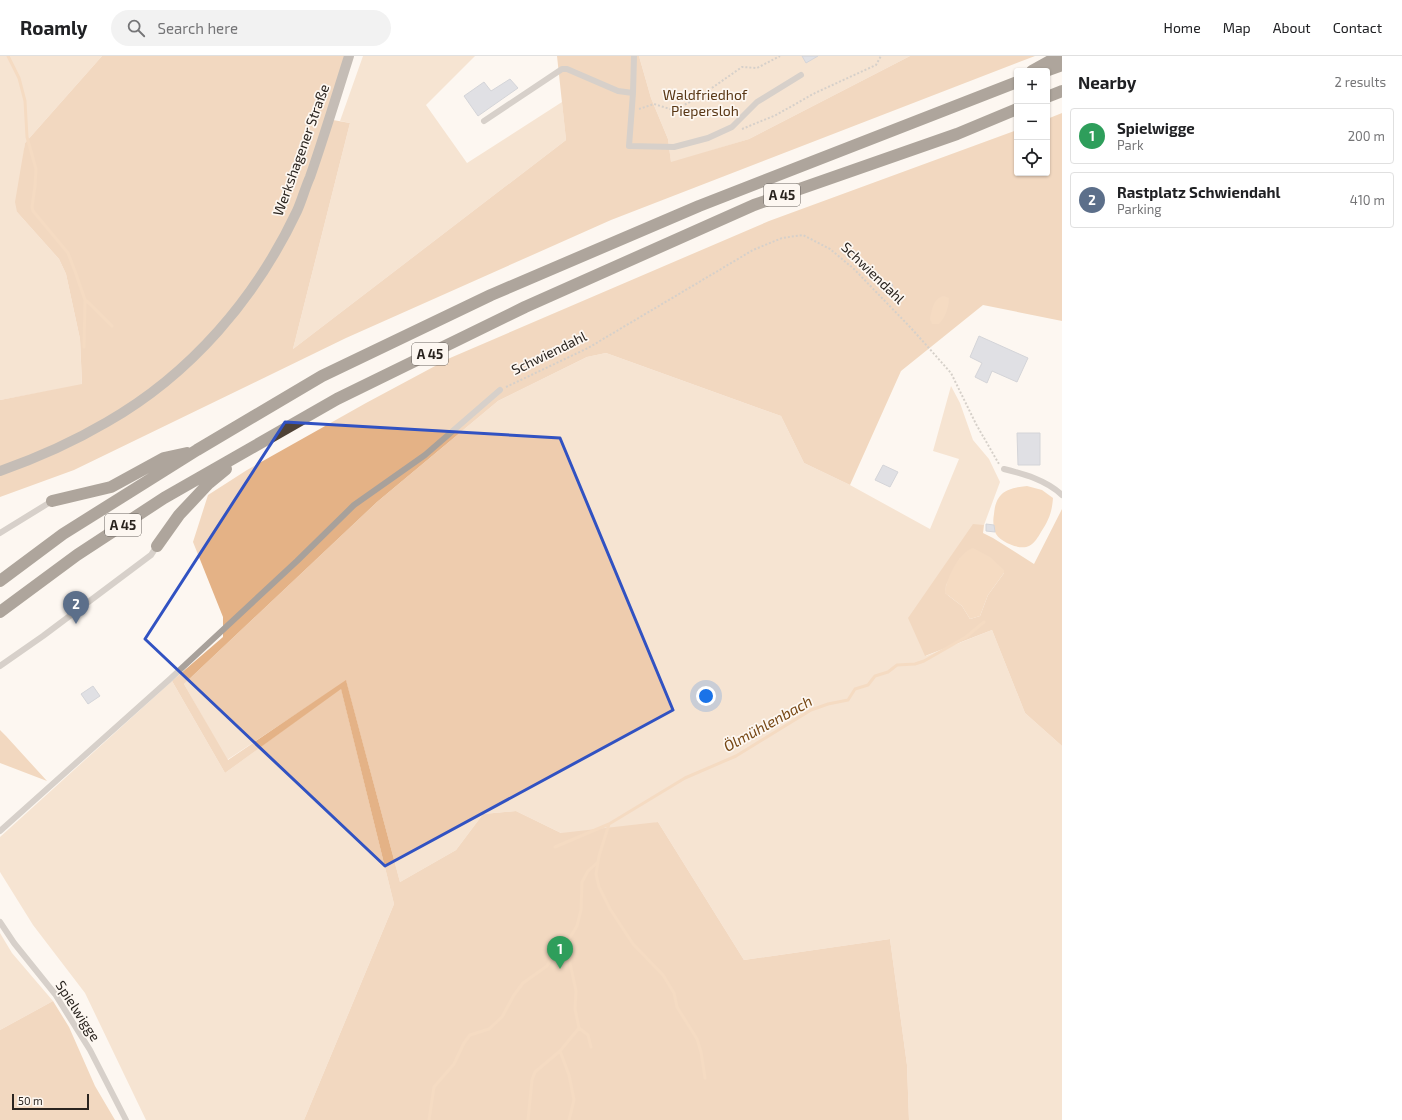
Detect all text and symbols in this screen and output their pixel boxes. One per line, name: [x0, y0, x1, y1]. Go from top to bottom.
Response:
search box: [111, 10, 391, 46]
text: Roamly: [20, 16, 87, 39]
icon: search: [125, 17, 147, 39]
text: Search here: [157, 19, 238, 37]
text: Home: [1164, 19, 1201, 36]
text: Map: [1223, 19, 1251, 36]
text: About: [1273, 19, 1311, 36]
text: Contact: [1333, 19, 1382, 36]
map controls: [1014, 68, 1050, 176]
button: +: [1014, 68, 1050, 104]
text: Nearby: [1078, 72, 1136, 92]
text: 2 results: [1334, 74, 1386, 90]
street label: Werkshagener Straße: [269, 82, 332, 218]
park label: Waldfriedhof Piepersloh: [663, 86, 748, 119]
button: −: [1014, 104, 1050, 140]
text: Spielwigge: [1117, 119, 1195, 137]
text: 1: [1089, 128, 1095, 144]
text: 200 m: [1348, 128, 1385, 144]
text: Park: [1117, 137, 1144, 153]
button: locate: [1014, 140, 1050, 176]
text: Rastplatz Schwiendahl: [1117, 183, 1280, 201]
road number: A 45: [764, 184, 800, 206]
text: 2: [1088, 192, 1096, 208]
text: 410 m: [1350, 192, 1385, 208]
text: Parking: [1117, 201, 1162, 217]
street label: Schwiendahl: [838, 238, 909, 308]
street label: Schwiendahl: [508, 327, 590, 378]
road number: A 45: [412, 343, 448, 365]
road number: A 45: [105, 514, 141, 536]
pin: 2: [63, 591, 89, 624]
your location: [696, 686, 716, 706]
water label: Ölmühlenbach: [720, 691, 815, 755]
pin: 1: [547, 936, 573, 969]
street label: Spielwigge: [52, 977, 104, 1044]
scale bar: [12, 1092, 89, 1111]
text: 50 m: [18, 1094, 43, 1107]

